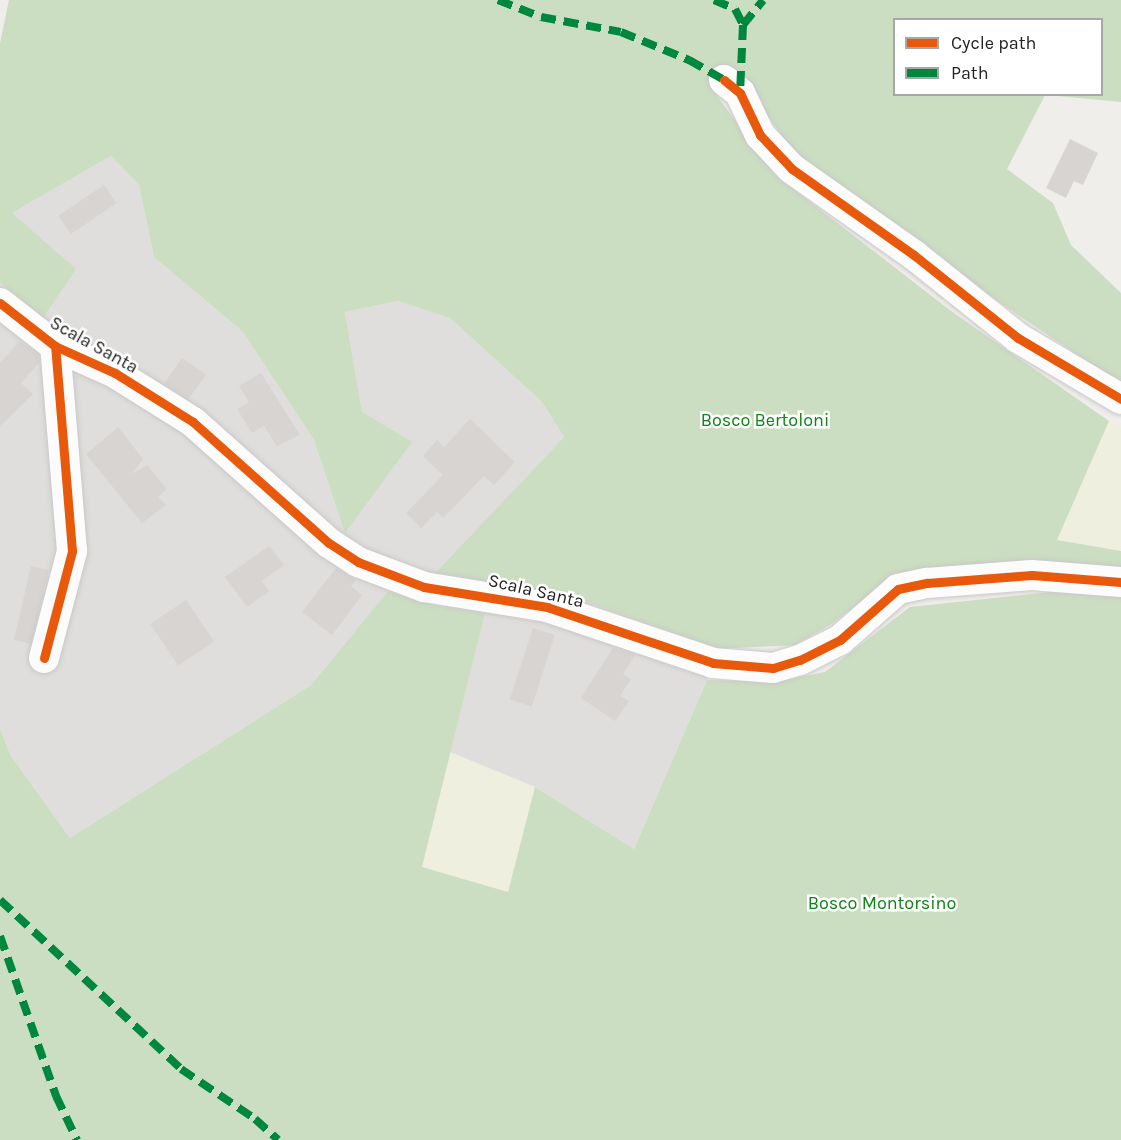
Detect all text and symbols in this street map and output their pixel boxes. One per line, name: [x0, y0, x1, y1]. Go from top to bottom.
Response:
legend: [893, 18, 1103, 96]
text: Cycle path: [951, 32, 1036, 54]
text: Path: [951, 62, 989, 84]
street label: Scala Santa: [46, 312, 142, 378]
park label: Bosco Bertoloni: [701, 409, 829, 431]
street label: Scala Santa: [486, 569, 586, 613]
park label: Bosco Montorsino: [808, 892, 956, 914]

